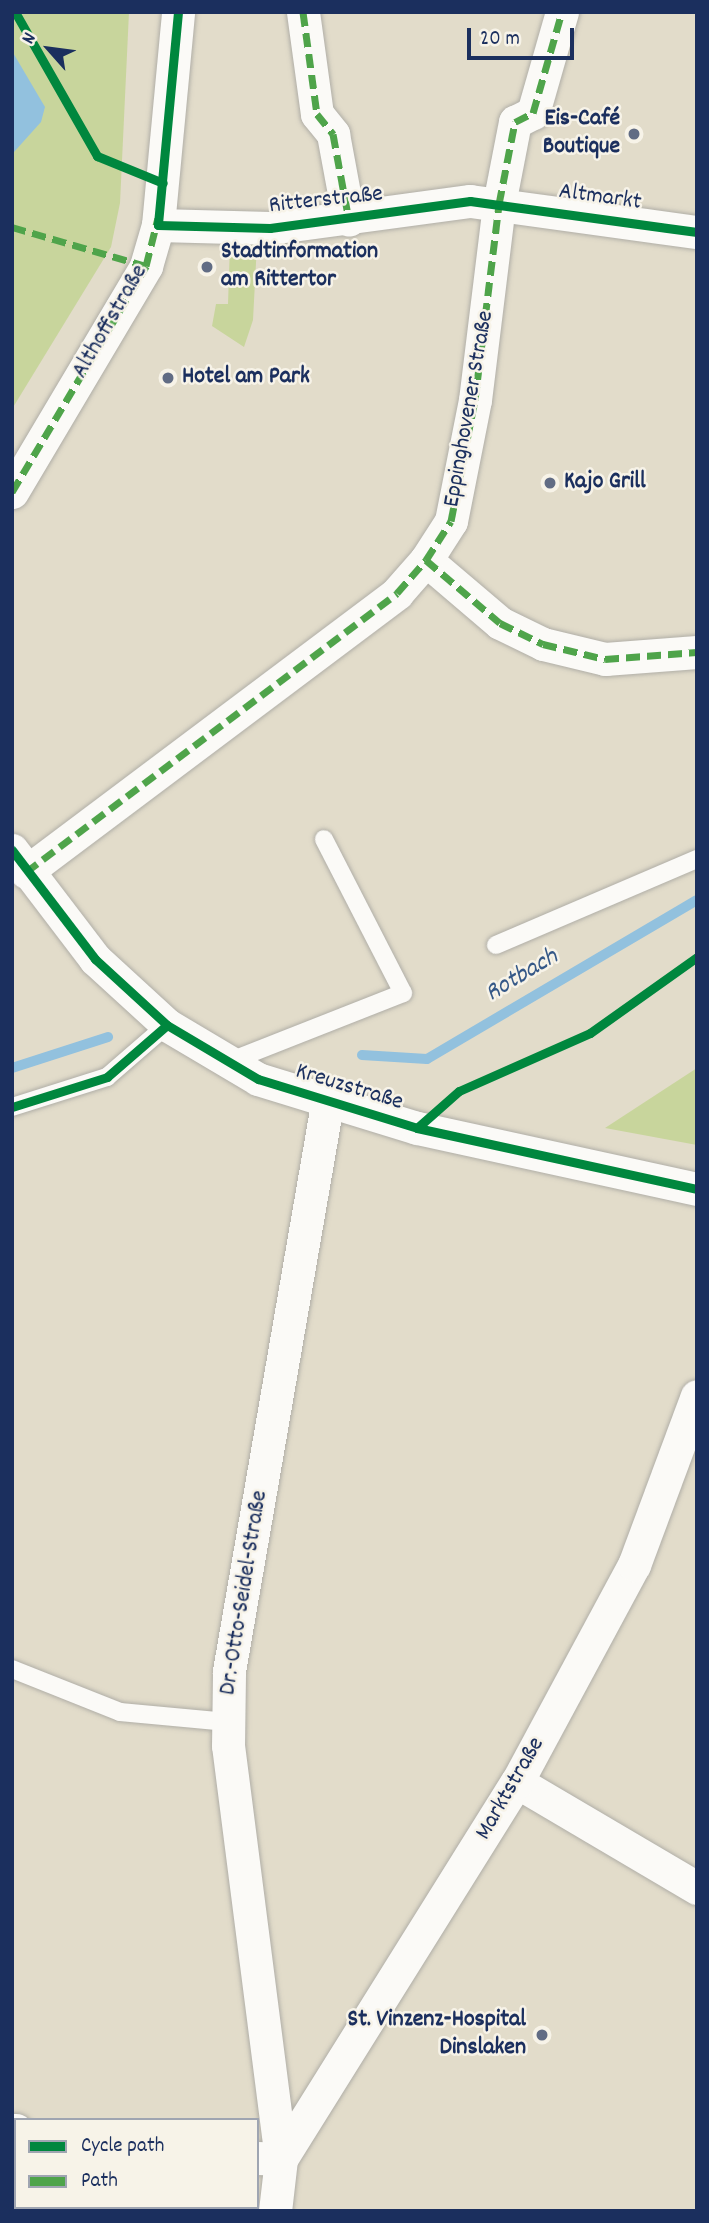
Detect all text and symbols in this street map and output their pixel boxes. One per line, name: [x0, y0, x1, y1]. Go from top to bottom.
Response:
north arrow: [14, 14, 84, 84]
scale bar: [471, 14, 578, 58]
text: 20 m: [480, 25, 520, 55]
text: N: [16, 28, 44, 49]
place label: Eis-Café Boutique: [543, 106, 620, 162]
marker: Eis-Café Boutique: [626, 126, 642, 142]
street label: Altmarkt: [557, 178, 643, 218]
street label: Ritterstraße: [268, 181, 384, 221]
place label: Stadtinformation am Rittertor: [221, 239, 378, 295]
marker: Stadtinformation am Rittertor: [199, 259, 215, 275]
street label: Althoffstraße: [67, 260, 155, 384]
street label: Eppinghovener Straße: [439, 309, 501, 509]
place label: Hotel am Park: [182, 364, 310, 392]
marker: Hotel am Park: [160, 370, 176, 386]
place label: Kajo Grill: [564, 469, 646, 497]
marker: Kajo Grill: [542, 475, 558, 491]
water label: Rotbach: [480, 942, 564, 1010]
street label: Kreuzstraße: [292, 1058, 406, 1118]
street label: Dr.-Otto-Seidel-Straße: [215, 1489, 275, 1697]
street label: Marktstraße: [470, 1732, 552, 1846]
place label: St. Vinzenz-Hospital Dinslaken: [348, 2007, 526, 2063]
marker: St. Vinzenz-Hospital Dinslaken: [532, 2025, 552, 2045]
legend: [14, 2118, 259, 2209]
text: Cycle path: [81, 2132, 164, 2162]
text: Path: [81, 2167, 118, 2197]

